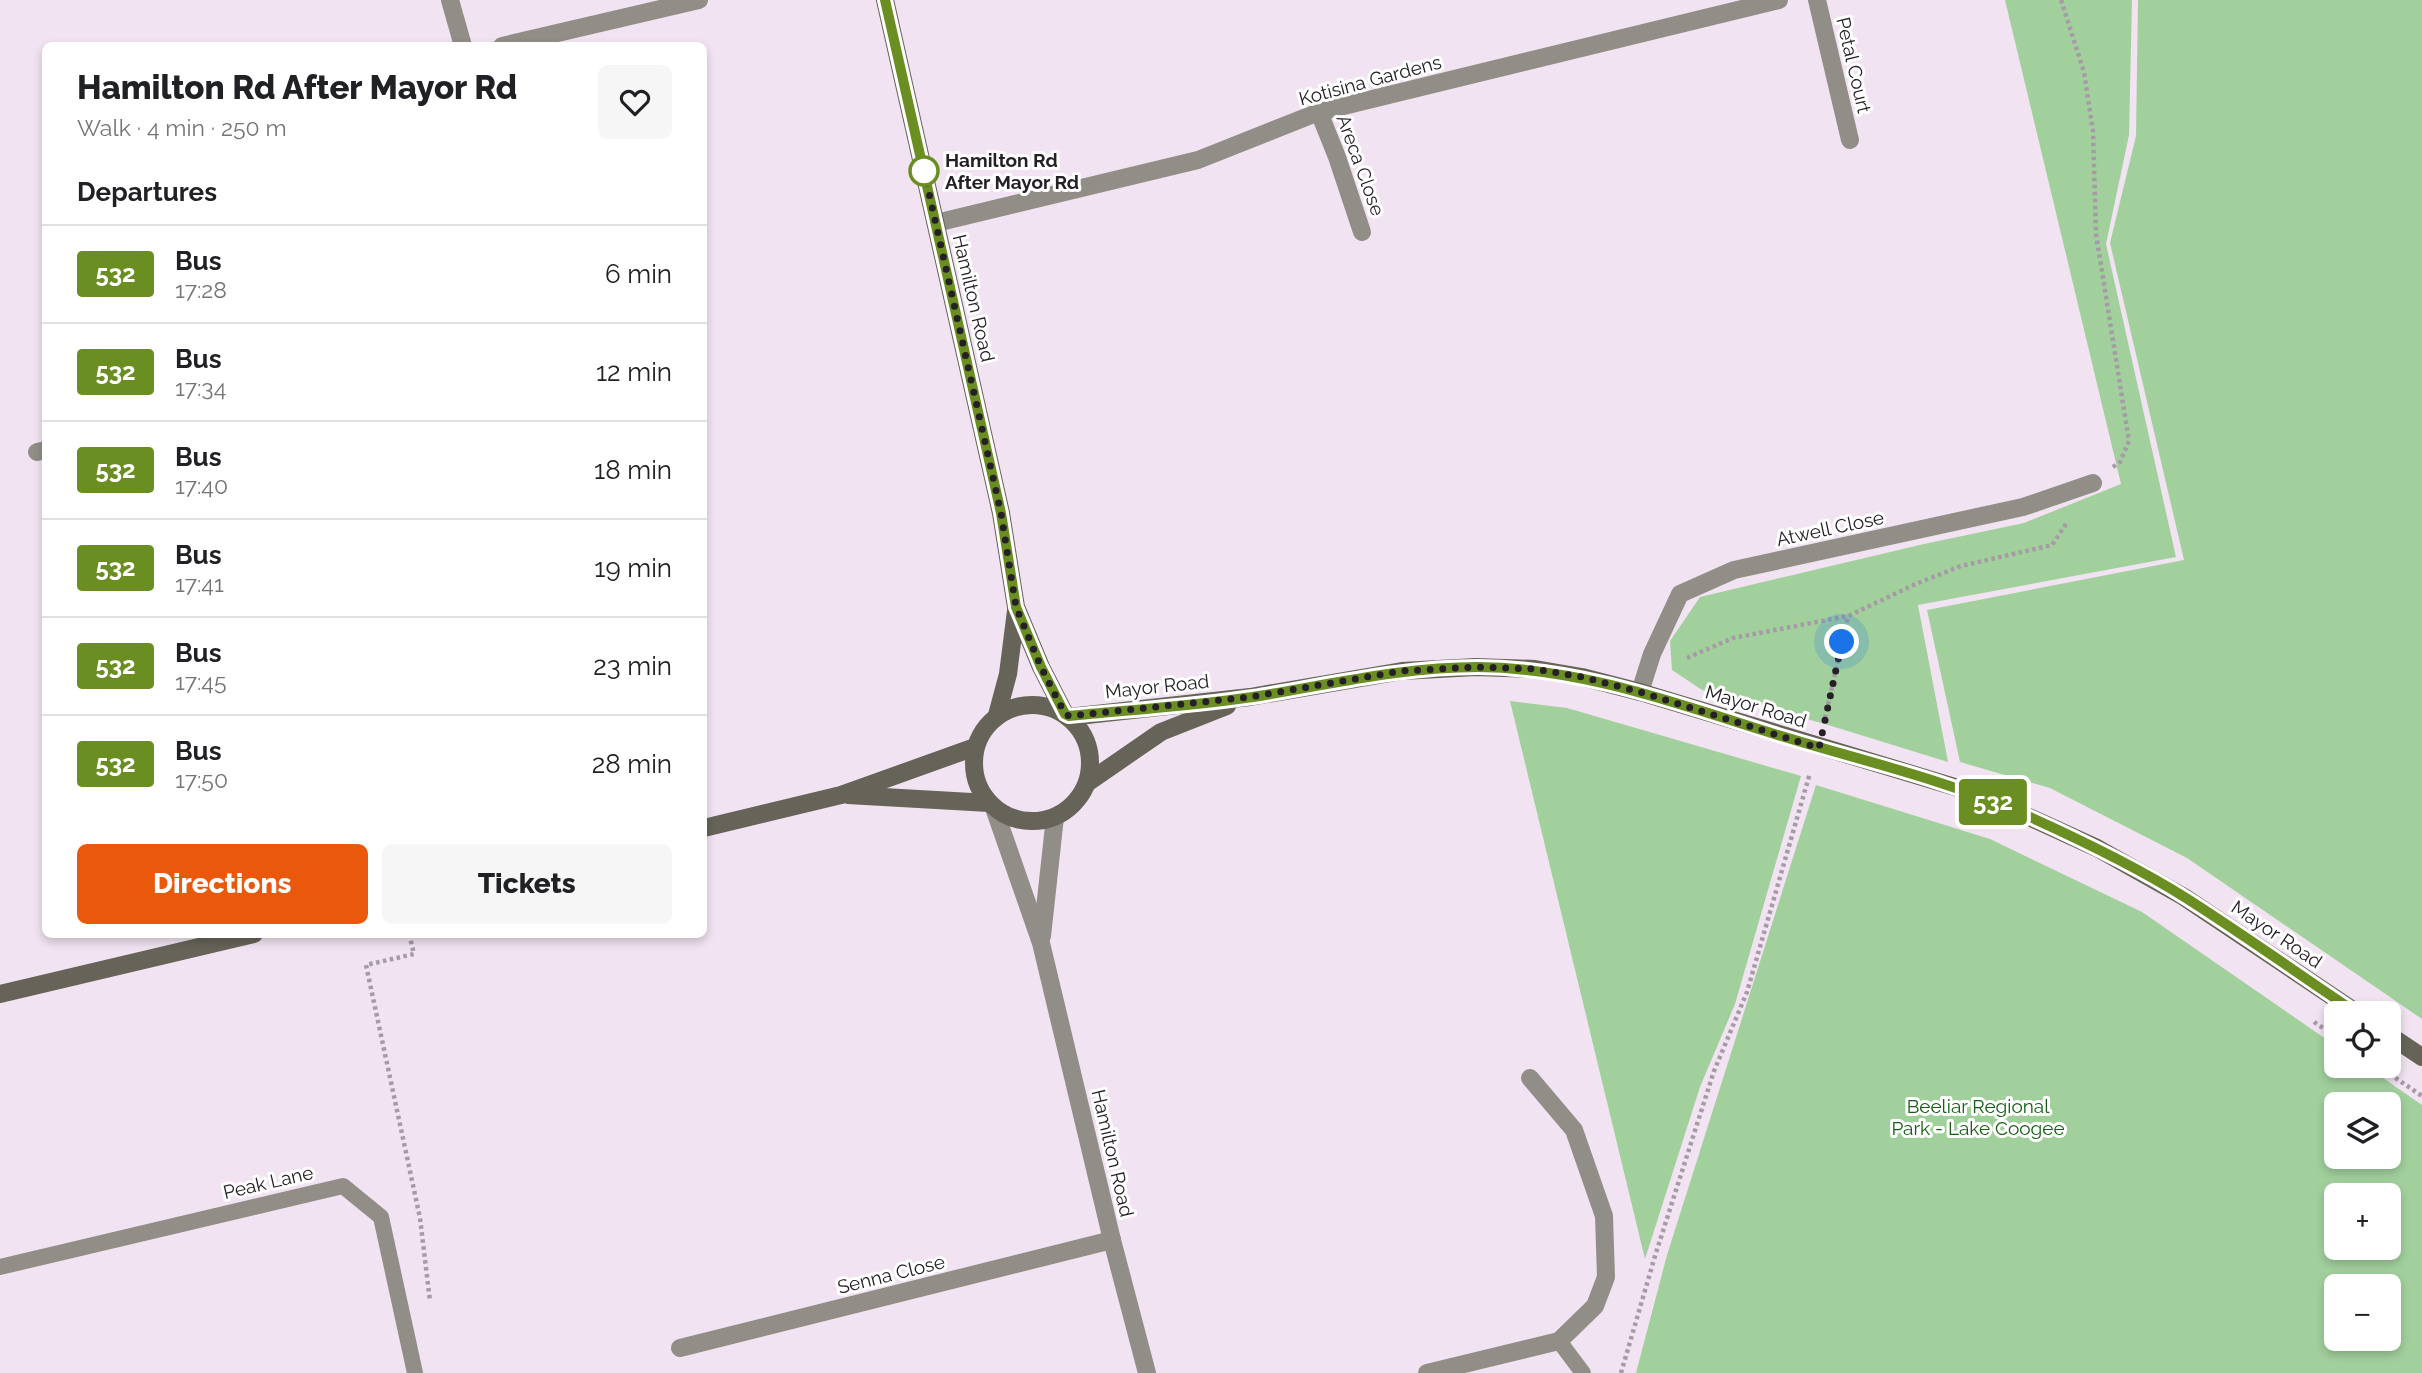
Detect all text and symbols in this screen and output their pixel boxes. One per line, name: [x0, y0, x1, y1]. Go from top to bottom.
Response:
street label: Petal Court: [1832, 15, 1876, 116]
street label: Kotisina Gardens: [1296, 50, 1444, 110]
button: heart: [598, 65, 672, 139]
text: Hamilton Rd After Mayor Rd: [77, 68, 517, 107]
street label: Areca Close: [1333, 112, 1389, 218]
text: Walk · 4 min · 250 m: [77, 114, 287, 141]
place label: Hamilton Rd After Mayor Rd: [945, 149, 1079, 193]
marker: Hamilton Rd After Mayor Rd: [909, 156, 939, 186]
text: Departures: [77, 177, 217, 207]
street label: Hamilton Road: [949, 232, 999, 364]
text: Bus: [175, 246, 222, 276]
text: 532: [95, 259, 136, 288]
text: 6 min: [605, 259, 672, 289]
text: 17:28: [175, 276, 227, 303]
text: Bus: [175, 344, 222, 374]
text: 532: [95, 357, 136, 386]
text: 12 min: [596, 357, 672, 387]
text: 17:34: [175, 374, 226, 401]
text: Bus: [175, 442, 222, 472]
text: 532: [95, 455, 136, 484]
text: 18 min: [594, 455, 672, 485]
text: 17:40: [175, 472, 228, 499]
street label: Atwell Close: [1774, 506, 1886, 550]
text: Bus: [175, 540, 222, 570]
text: 532: [95, 553, 136, 582]
text: 19 min: [594, 553, 672, 583]
text: 17:41: [175, 570, 224, 597]
your location: [1824, 624, 1859, 659]
text: Bus: [175, 638, 222, 668]
text: 532: [95, 651, 136, 680]
text: 23 min: [593, 651, 672, 681]
text: 17:45: [175, 668, 226, 695]
street label: Mayor Road: [1104, 670, 1210, 702]
street label: Mayor Road: [1703, 680, 1809, 732]
text: Bus: [175, 736, 222, 766]
text: 532: [95, 749, 136, 778]
text: 28 min: [592, 749, 672, 779]
text: 17:50: [175, 766, 228, 793]
line badge: 532: [1953, 779, 2033, 825]
text: 532: [1973, 787, 2013, 816]
button: Directions: [77, 844, 368, 924]
button: Tickets: [382, 844, 672, 924]
street label: Mayor Road: [2228, 896, 2326, 972]
map controls: [2324, 1001, 2401, 1351]
button: locate: [2324, 1001, 2401, 1078]
street label: Hamilton Road: [1088, 1087, 1138, 1219]
button: layers: [2324, 1092, 2401, 1169]
park label: Beeliar Regional Park - Lake Coogee: [1891, 1095, 2065, 1139]
street label: Peak Lane: [221, 1161, 315, 1203]
button: +: [2324, 1183, 2401, 1260]
street label: Senna Close: [835, 1250, 947, 1298]
button: −: [2324, 1274, 2401, 1351]

